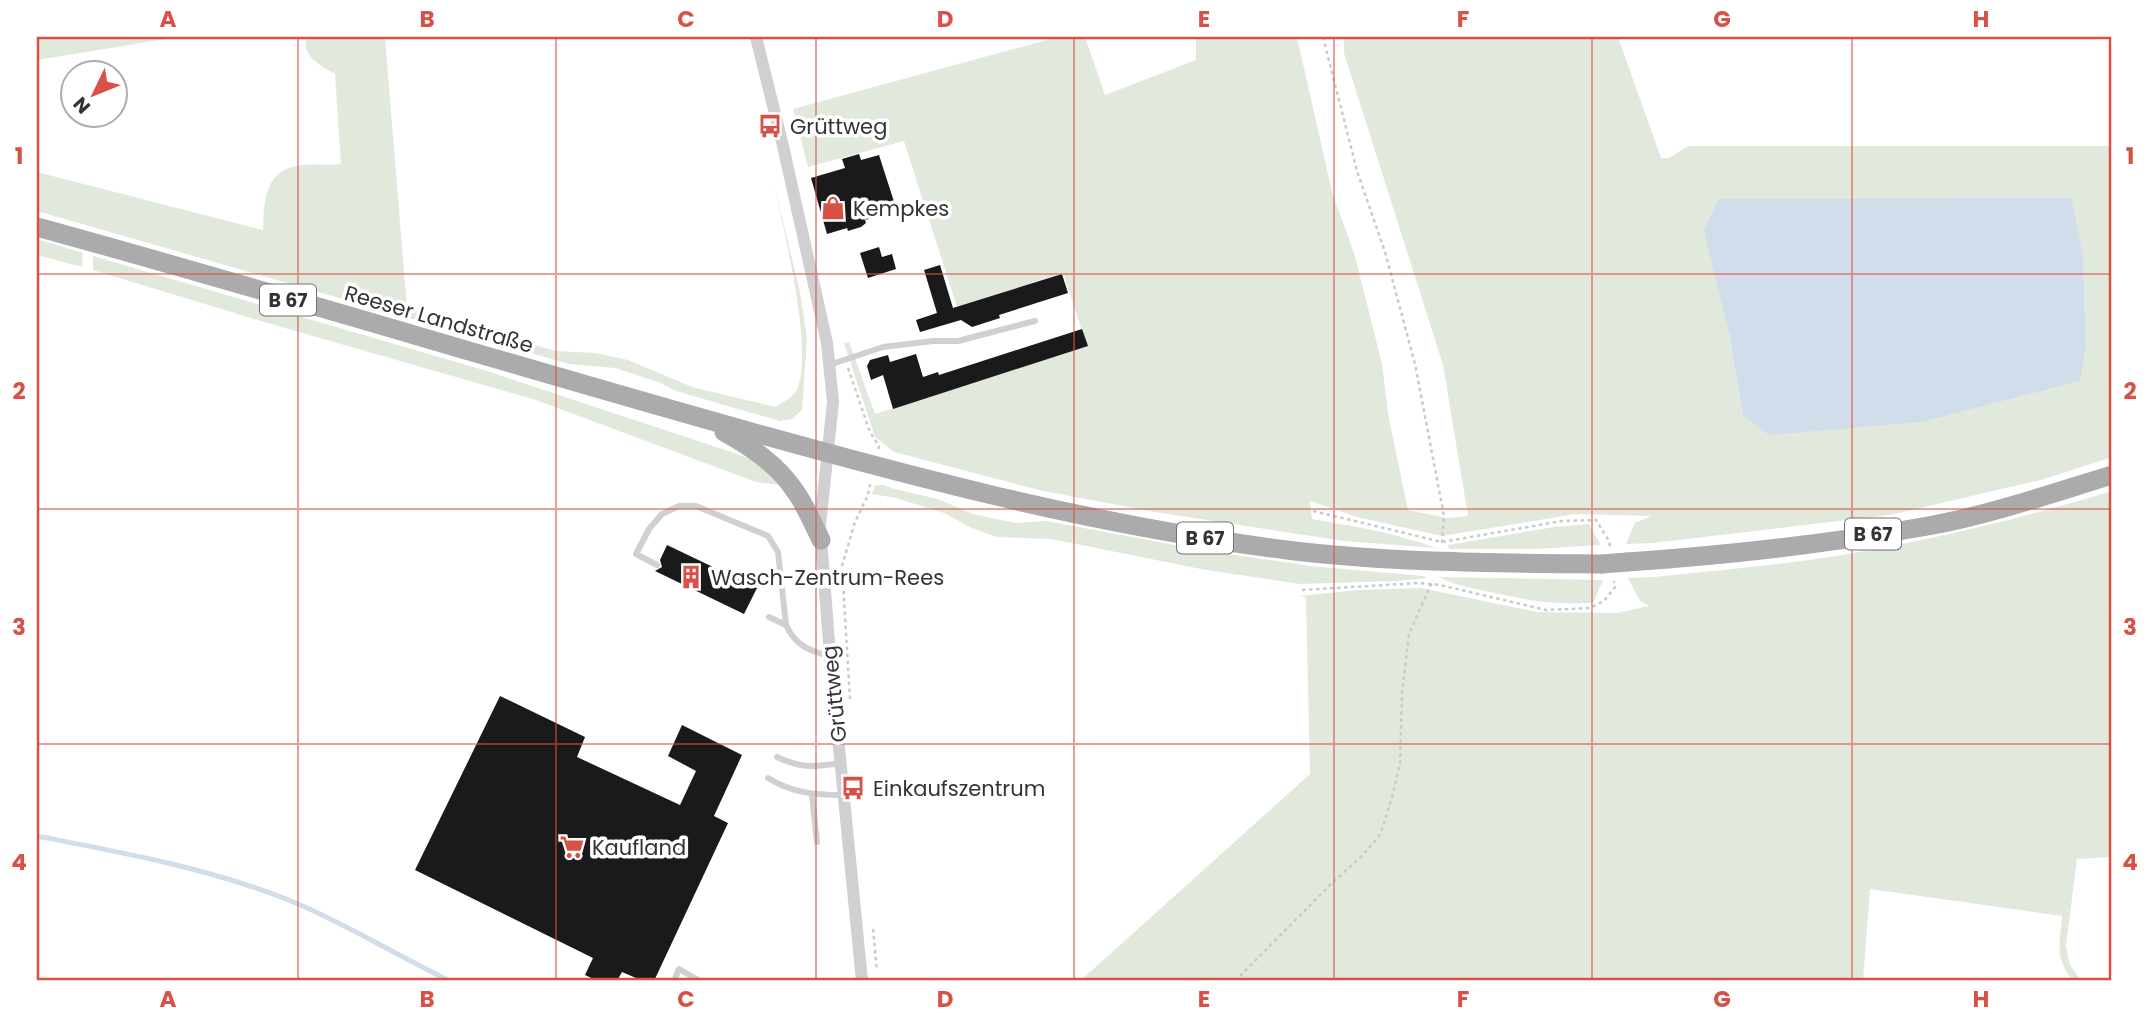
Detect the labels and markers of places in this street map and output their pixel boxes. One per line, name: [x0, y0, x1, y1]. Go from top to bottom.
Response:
bus stop icon: Grüttweg: [756, 112, 784, 140]
place label: Grüttweg: [790, 112, 887, 141]
shop icon: Kempkes: [819, 194, 847, 222]
place label: Kempkes: [853, 194, 949, 223]
building icon: Wasch-Zentrum-Rees: [677, 563, 705, 591]
place label: Wasch-Zentrum-Rees: [711, 563, 944, 592]
bus stop icon: Einkaufszentrum: [839, 774, 867, 802]
place label: Einkaufszentrum: [873, 774, 1045, 803]
supermarket icon: Kaufland: [558, 833, 586, 861]
place label: Kaufland: [592, 833, 686, 862]

